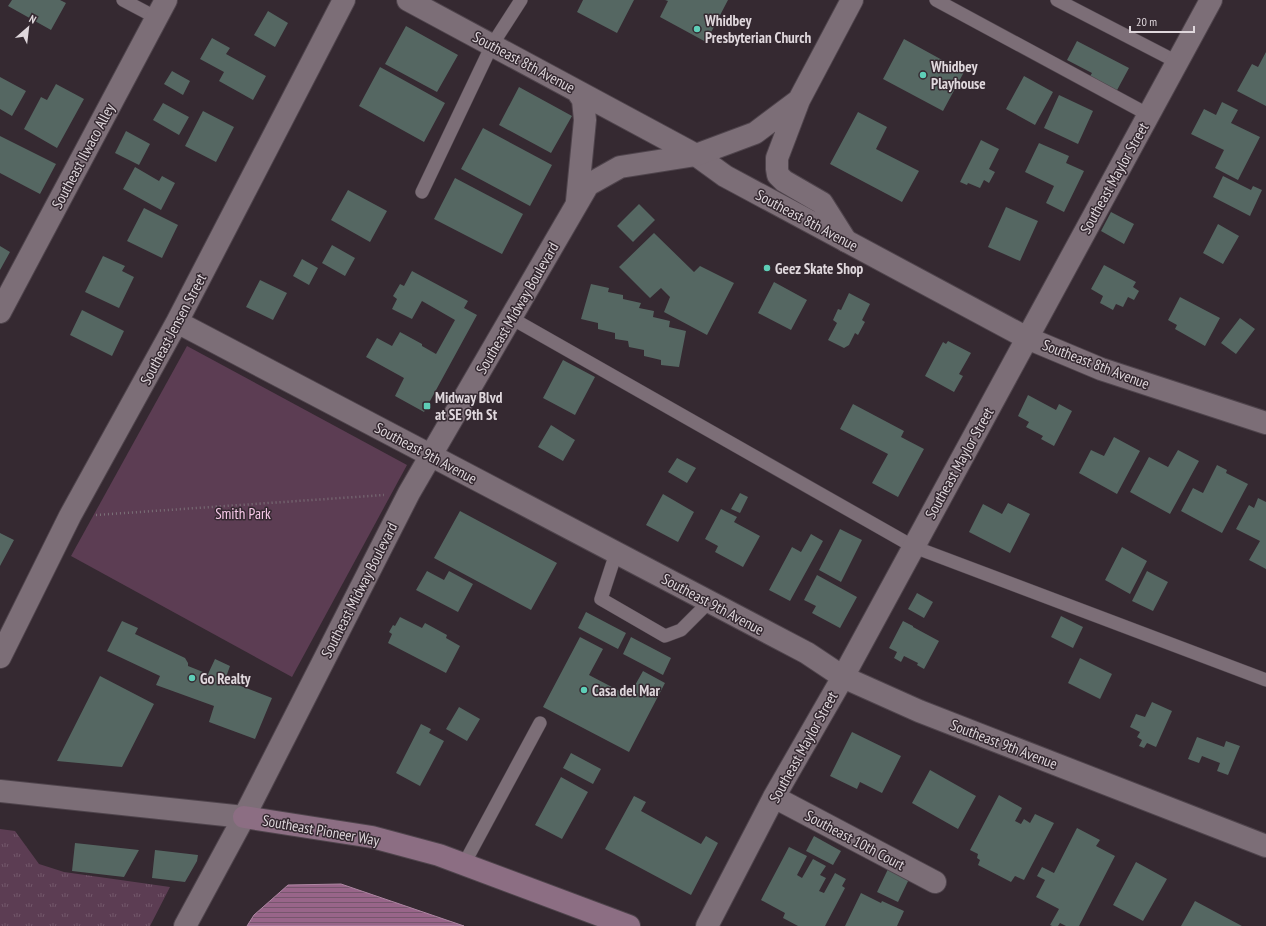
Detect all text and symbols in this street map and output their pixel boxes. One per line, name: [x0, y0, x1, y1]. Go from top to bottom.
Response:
north arrow: [8, 8, 48, 48]
scale bar: [1130, 8, 1194, 34]
place label: Whidbey Presbyterian Church: [704, 11, 811, 47]
text: N: [27, 12, 39, 27]
text: 20 m: [1136, 14, 1157, 29]
marker: Whidbey Presbyterian Church: [692, 24, 702, 34]
street label: Southeast 8th Avenue: [470, 27, 578, 97]
place label: Whidbey Playhouse: [930, 57, 986, 93]
marker: Whidbey Playhouse: [918, 70, 928, 80]
street label: Southeast Ilwaco Alley: [47, 100, 119, 212]
street label: Southeast Maylor Street: [1076, 119, 1152, 237]
street label: Southeast 8th Avenue: [753, 185, 861, 255]
street label: Southeast Midway Boulevard: [471, 239, 563, 377]
place label: Geez Skate Shop: [775, 259, 864, 278]
marker: Geez Skate Shop: [762, 263, 772, 273]
street label: Southeast Jensen Street: [136, 270, 210, 388]
street label: Southeast 8th Avenue: [1040, 335, 1152, 393]
place label: Midway Blvd at SE 9th St: [435, 388, 503, 424]
marker: Midway Blvd at SE 9th St: [422, 401, 432, 411]
street label: Southeast Maylor Street: [921, 404, 997, 522]
street label: Southeast 9th Avenue: [372, 418, 480, 488]
park label: Smith Park: [215, 504, 271, 523]
street label: Southeast Midway Boulevard: [317, 519, 401, 661]
street label: Southeast 9th Avenue: [659, 569, 767, 639]
place label: Go Realty: [200, 669, 252, 688]
marker: Go Realty: [187, 673, 197, 683]
place label: Casa del Mar: [592, 681, 660, 700]
marker: Casa del Mar: [579, 685, 589, 695]
street label: Southeast Maylor Street: [765, 688, 841, 806]
street label: Southeast 9th Avenue: [948, 715, 1060, 773]
street label: Southeast 10th Court: [802, 806, 908, 874]
street label: Southeast Pioneer Way: [261, 810, 381, 850]

